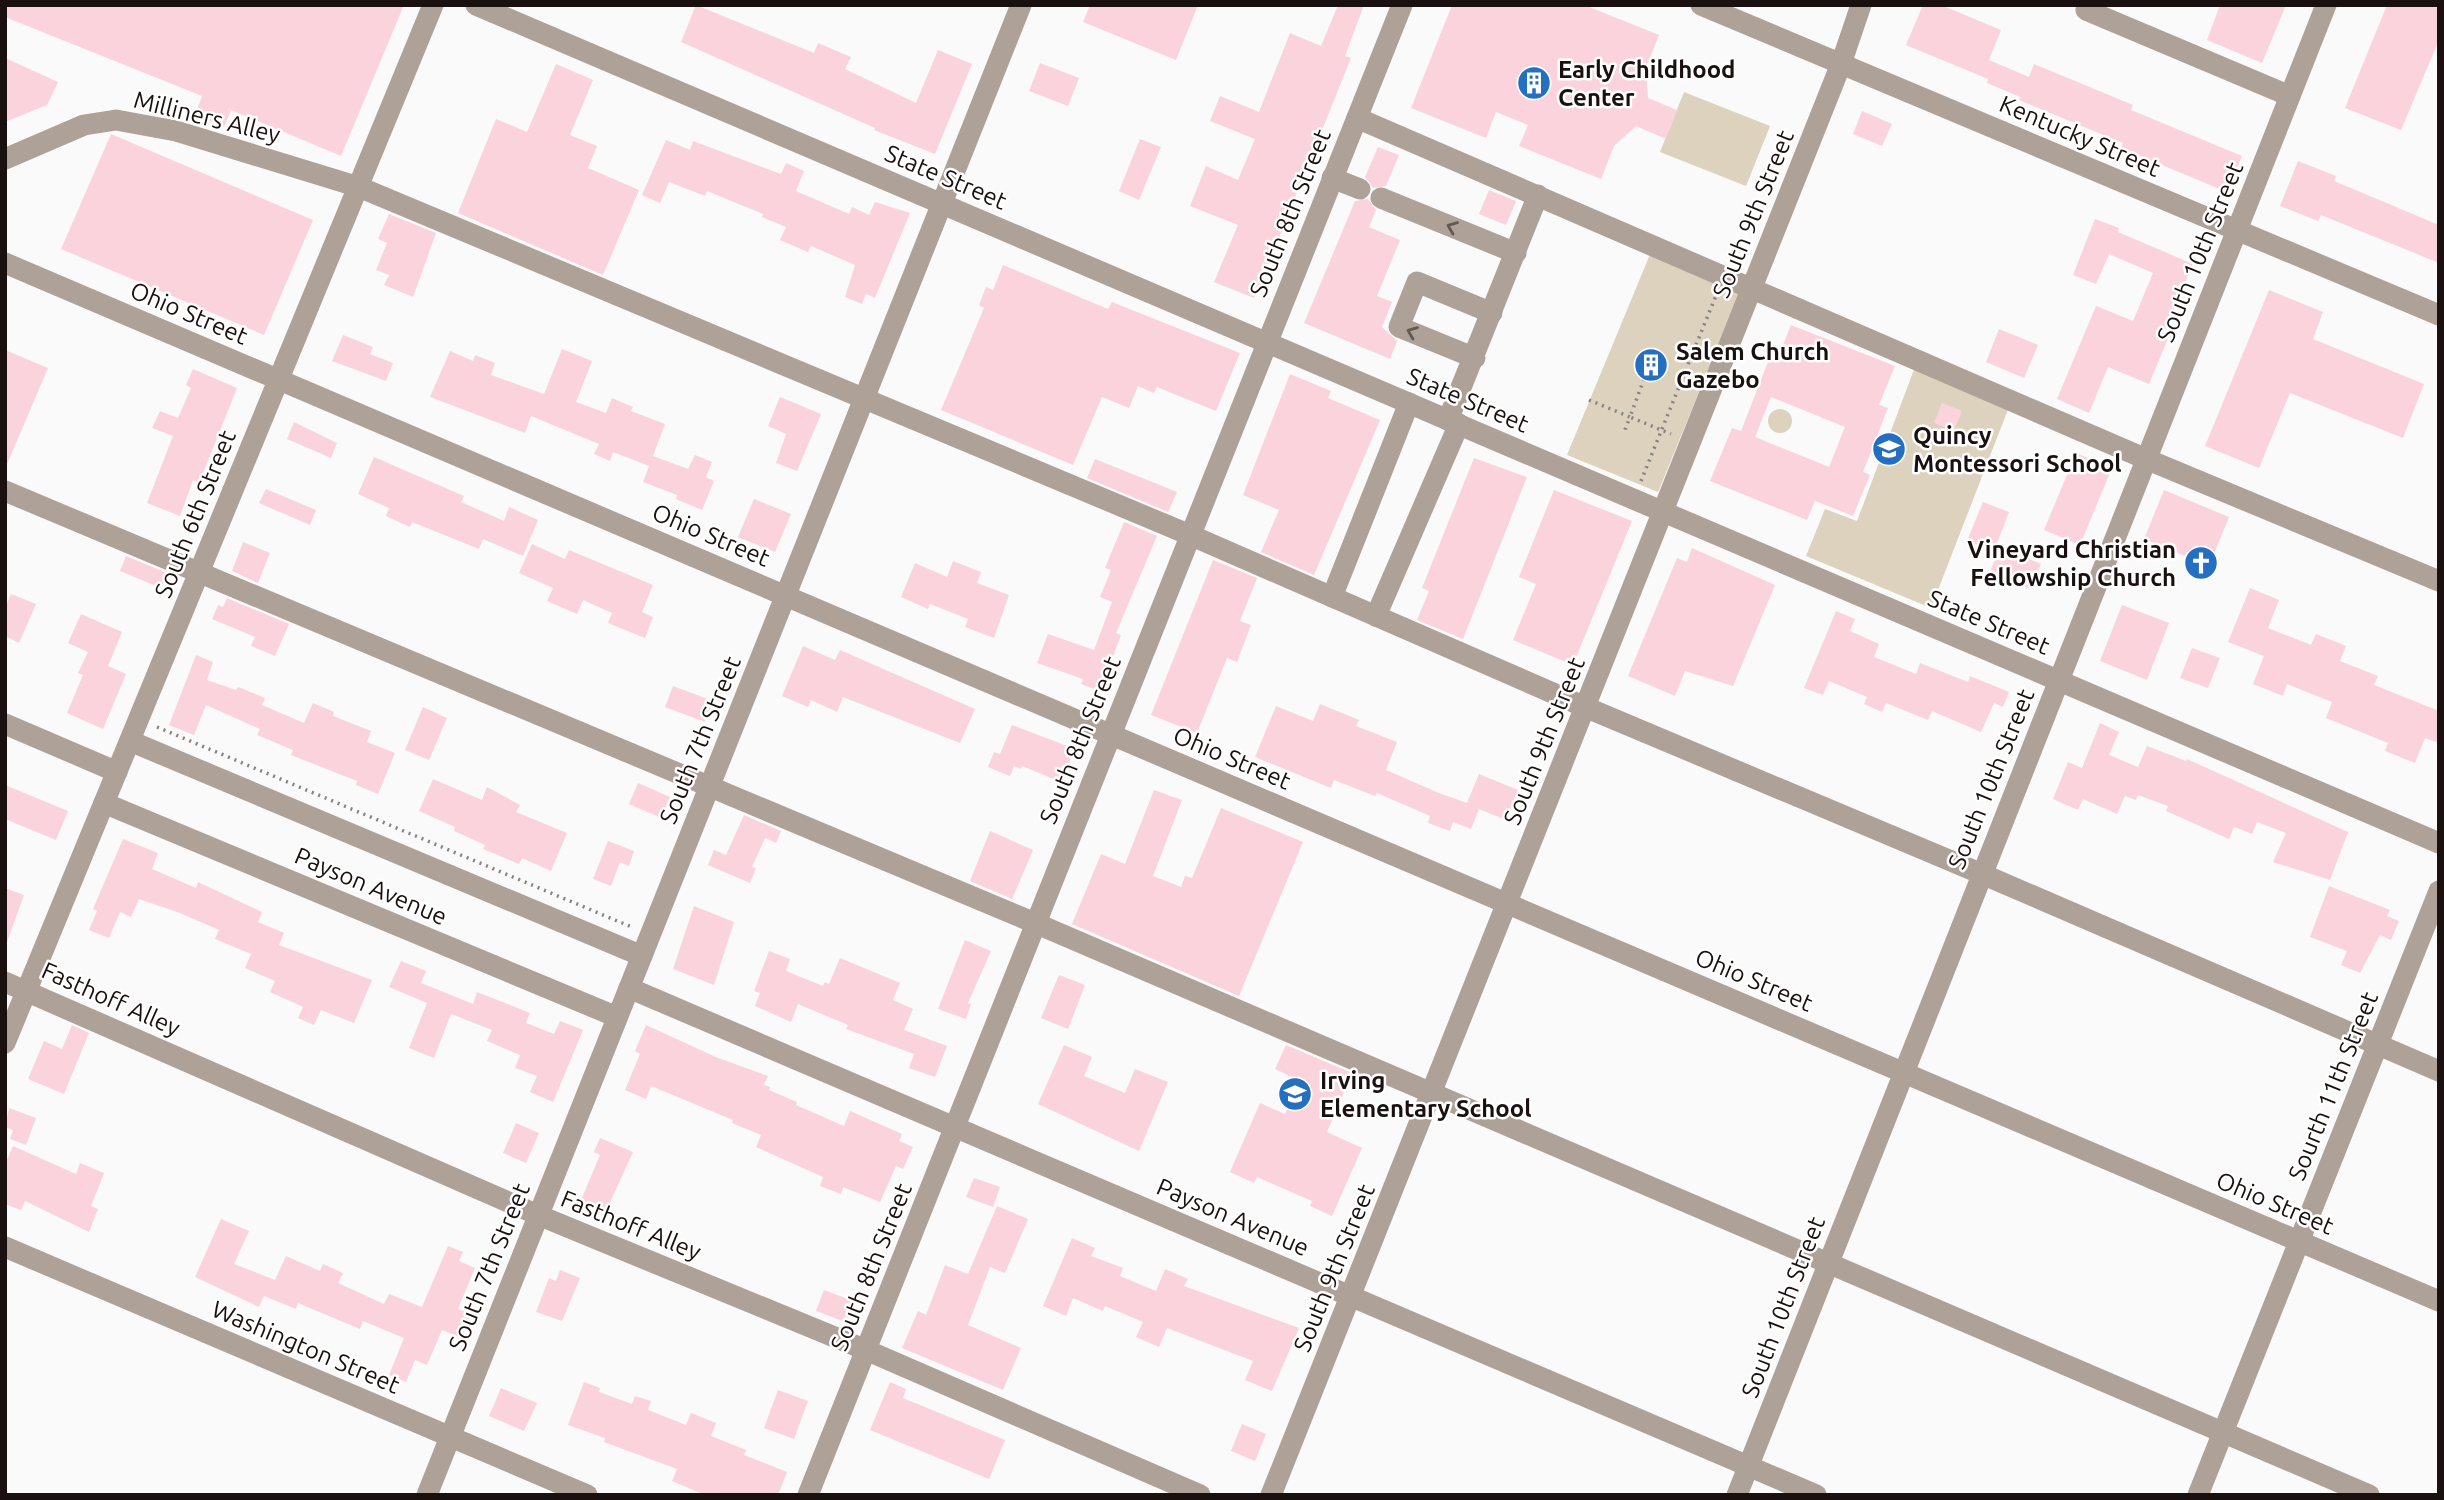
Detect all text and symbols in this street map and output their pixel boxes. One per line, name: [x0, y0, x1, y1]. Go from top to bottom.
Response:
place label: Early Childhood Center: [1558, 56, 1735, 111]
building icon: Early Childhood Center: [1515, 64, 1553, 102]
street label: Milliners Alley: [131, 86, 283, 148]
street label: Kentucky Street: [1996, 90, 2165, 182]
street label: South 8th Street: [1244, 125, 1336, 301]
street label: South 9th Street: [1707, 126, 1799, 302]
street label: State Street: [881, 139, 1011, 215]
street label: South 10th Street: [2152, 158, 2249, 346]
one-way arrow: [1447, 221, 1460, 235]
street label: Ohio Street: [126, 276, 252, 350]
one-way arrow: [1406, 327, 1418, 341]
place label: Salem Church Gazebo: [1676, 338, 1829, 393]
building icon: Salem Church Gazebo: [1632, 346, 1670, 384]
street label: State Street: [1403, 362, 1533, 438]
place label: Quincy Montessori School: [1913, 422, 2122, 477]
street label: South 6th Street: [149, 426, 241, 602]
school or university icon: Quincy Montessori School: [1870, 430, 1908, 468]
street label: Ohio Street: [648, 498, 774, 572]
place label: Vineyard Christian Fellowship Church: [1967, 536, 2176, 591]
church icon: Vineyard Christian Fellowship Church: [2182, 544, 2220, 582]
street label: State Street: [1924, 584, 2054, 660]
street label: South 7th Street: [654, 652, 746, 828]
street label: South 8th Street: [1034, 652, 1126, 828]
street label: South 9th Street: [1498, 653, 1590, 829]
street label: South 10th Street: [1943, 685, 2040, 873]
street label: Ohio Street: [1169, 721, 1295, 795]
street label: Payson Avenue: [291, 842, 451, 930]
street label: Ohio Street: [1691, 943, 1817, 1017]
street label: Fasthoff Alley: [38, 956, 185, 1042]
street label: Sourth 11th Street: [2283, 987, 2383, 1184]
place label: Irving Elementary School: [1320, 1067, 1532, 1122]
school or university icon: Irving Elementary School: [1276, 1075, 1314, 1113]
street label: Ohio Street: [2212, 1166, 2338, 1240]
street label: Payson Avenue: [1153, 1173, 1313, 1261]
street label: South 7th Street: [443, 1179, 535, 1355]
street label: South 8th Street: [825, 1179, 917, 1355]
street label: South 9th Street: [1288, 1180, 1380, 1356]
street label: Fasthoff Alley: [557, 1185, 705, 1265]
street label: South 10th Street: [1736, 1212, 1830, 1401]
street label: Washington Street: [208, 1295, 404, 1399]

